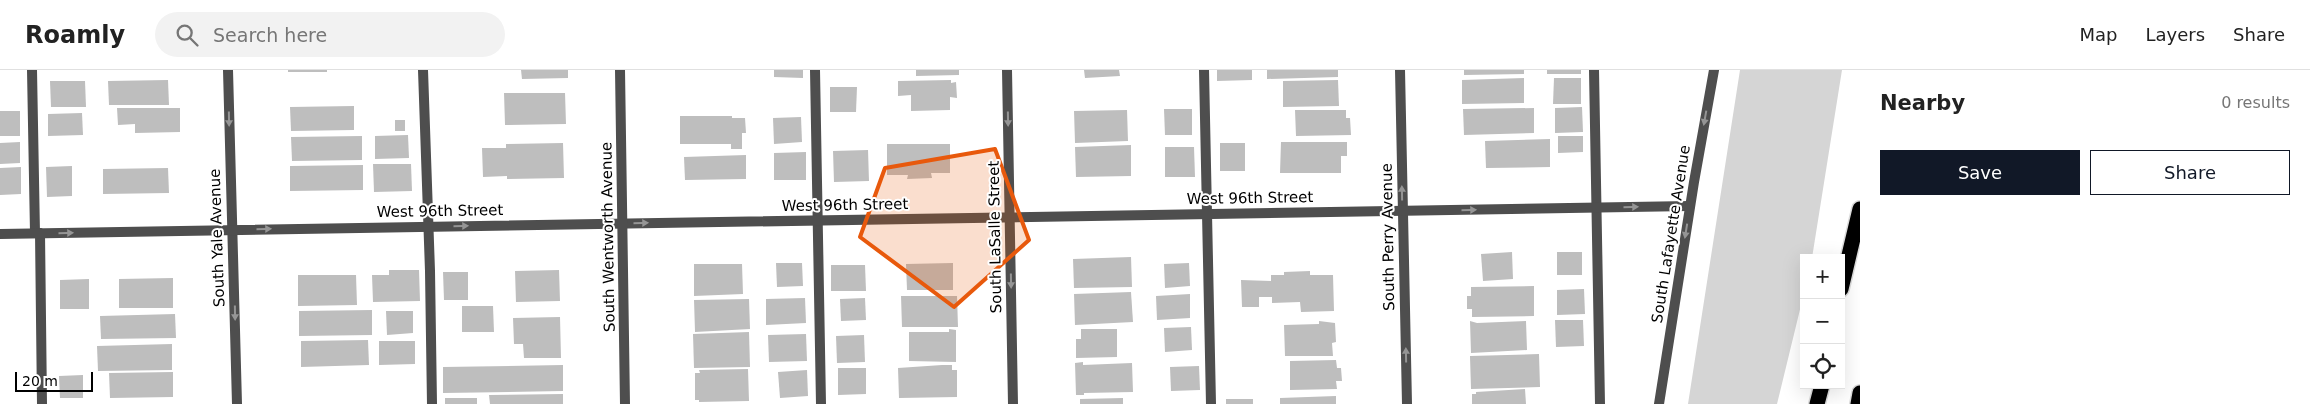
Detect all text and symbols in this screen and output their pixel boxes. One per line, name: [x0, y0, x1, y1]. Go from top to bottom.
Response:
search box: [155, 12, 505, 57]
text: Roamly: [25, 21, 125, 49]
icon: search: [173, 21, 201, 49]
text: Search here: [213, 24, 327, 46]
text: Map: [2079, 24, 2117, 45]
text: Layers: [2145, 24, 2205, 45]
text: Share: [2233, 24, 2285, 45]
text: Nearby: [1880, 91, 1965, 115]
text: 0 results: [2221, 93, 2290, 112]
one-way arrow: [1701, 110, 1709, 126]
one-way arrow: [225, 111, 233, 127]
one-way arrow: [1004, 111, 1012, 127]
street label: South Wentworth Avenue: [597, 142, 619, 332]
street label: South Lafayette Avenue: [1648, 144, 1694, 324]
button: Save: [1880, 150, 2080, 195]
button: Share: [2090, 150, 2290, 195]
street label: South LaSalle Street: [985, 160, 1005, 313]
street label: South Perry Avenue: [1378, 163, 1398, 311]
street label: South Yale Avenue: [206, 168, 228, 308]
one-way arrow: [1398, 185, 1406, 201]
street label: West 96th Street: [1187, 188, 1313, 208]
street label: West 96th Street: [782, 195, 908, 215]
street label: West 96th Street: [377, 201, 503, 221]
one-way arrow: [1623, 203, 1639, 211]
one-way arrow: [1461, 206, 1477, 214]
one-way arrow: [633, 219, 649, 227]
one-way arrow: [453, 222, 469, 230]
one-way arrow: [1682, 223, 1690, 239]
one-way arrow: [256, 225, 272, 233]
one-way arrow: [58, 228, 74, 236]
map controls: [1800, 254, 1845, 389]
button: +: [1800, 254, 1845, 299]
one-way arrow: [1007, 273, 1015, 289]
button: −: [1800, 299, 1845, 344]
one-way arrow: [231, 305, 239, 321]
button: locate: [1800, 344, 1845, 389]
one-way arrow: [1402, 347, 1410, 363]
scale bar: [15, 369, 92, 392]
text: 20 m: [22, 373, 58, 389]

